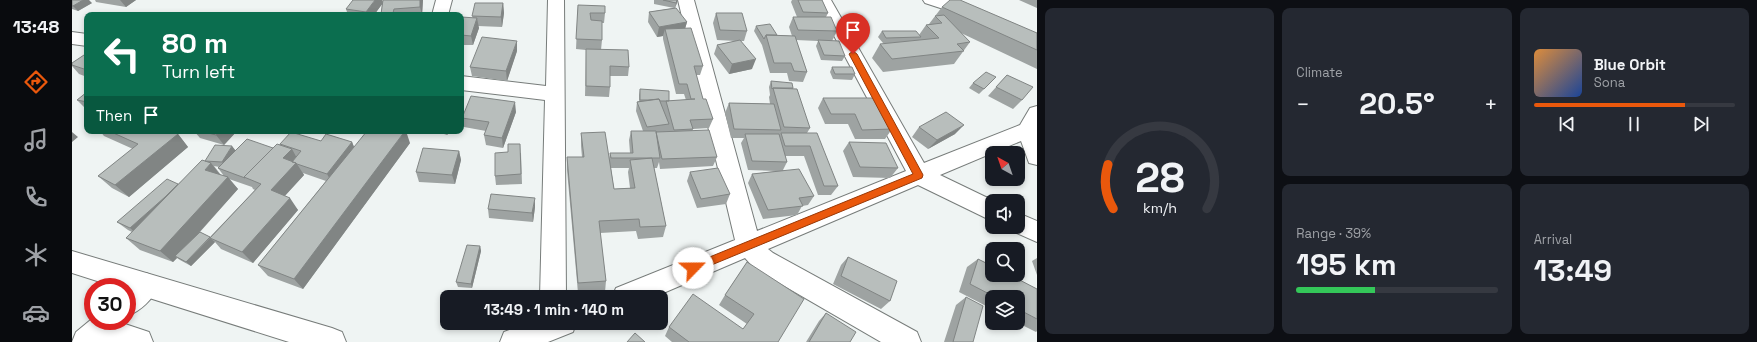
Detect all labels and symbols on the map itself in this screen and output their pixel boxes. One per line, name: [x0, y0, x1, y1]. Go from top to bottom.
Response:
pin: [836, 13, 870, 54]
north arrow: [985, 146, 1025, 186]
position arrow: [672, 247, 714, 289]
speed limit sign: 30: [84, 278, 136, 330]

